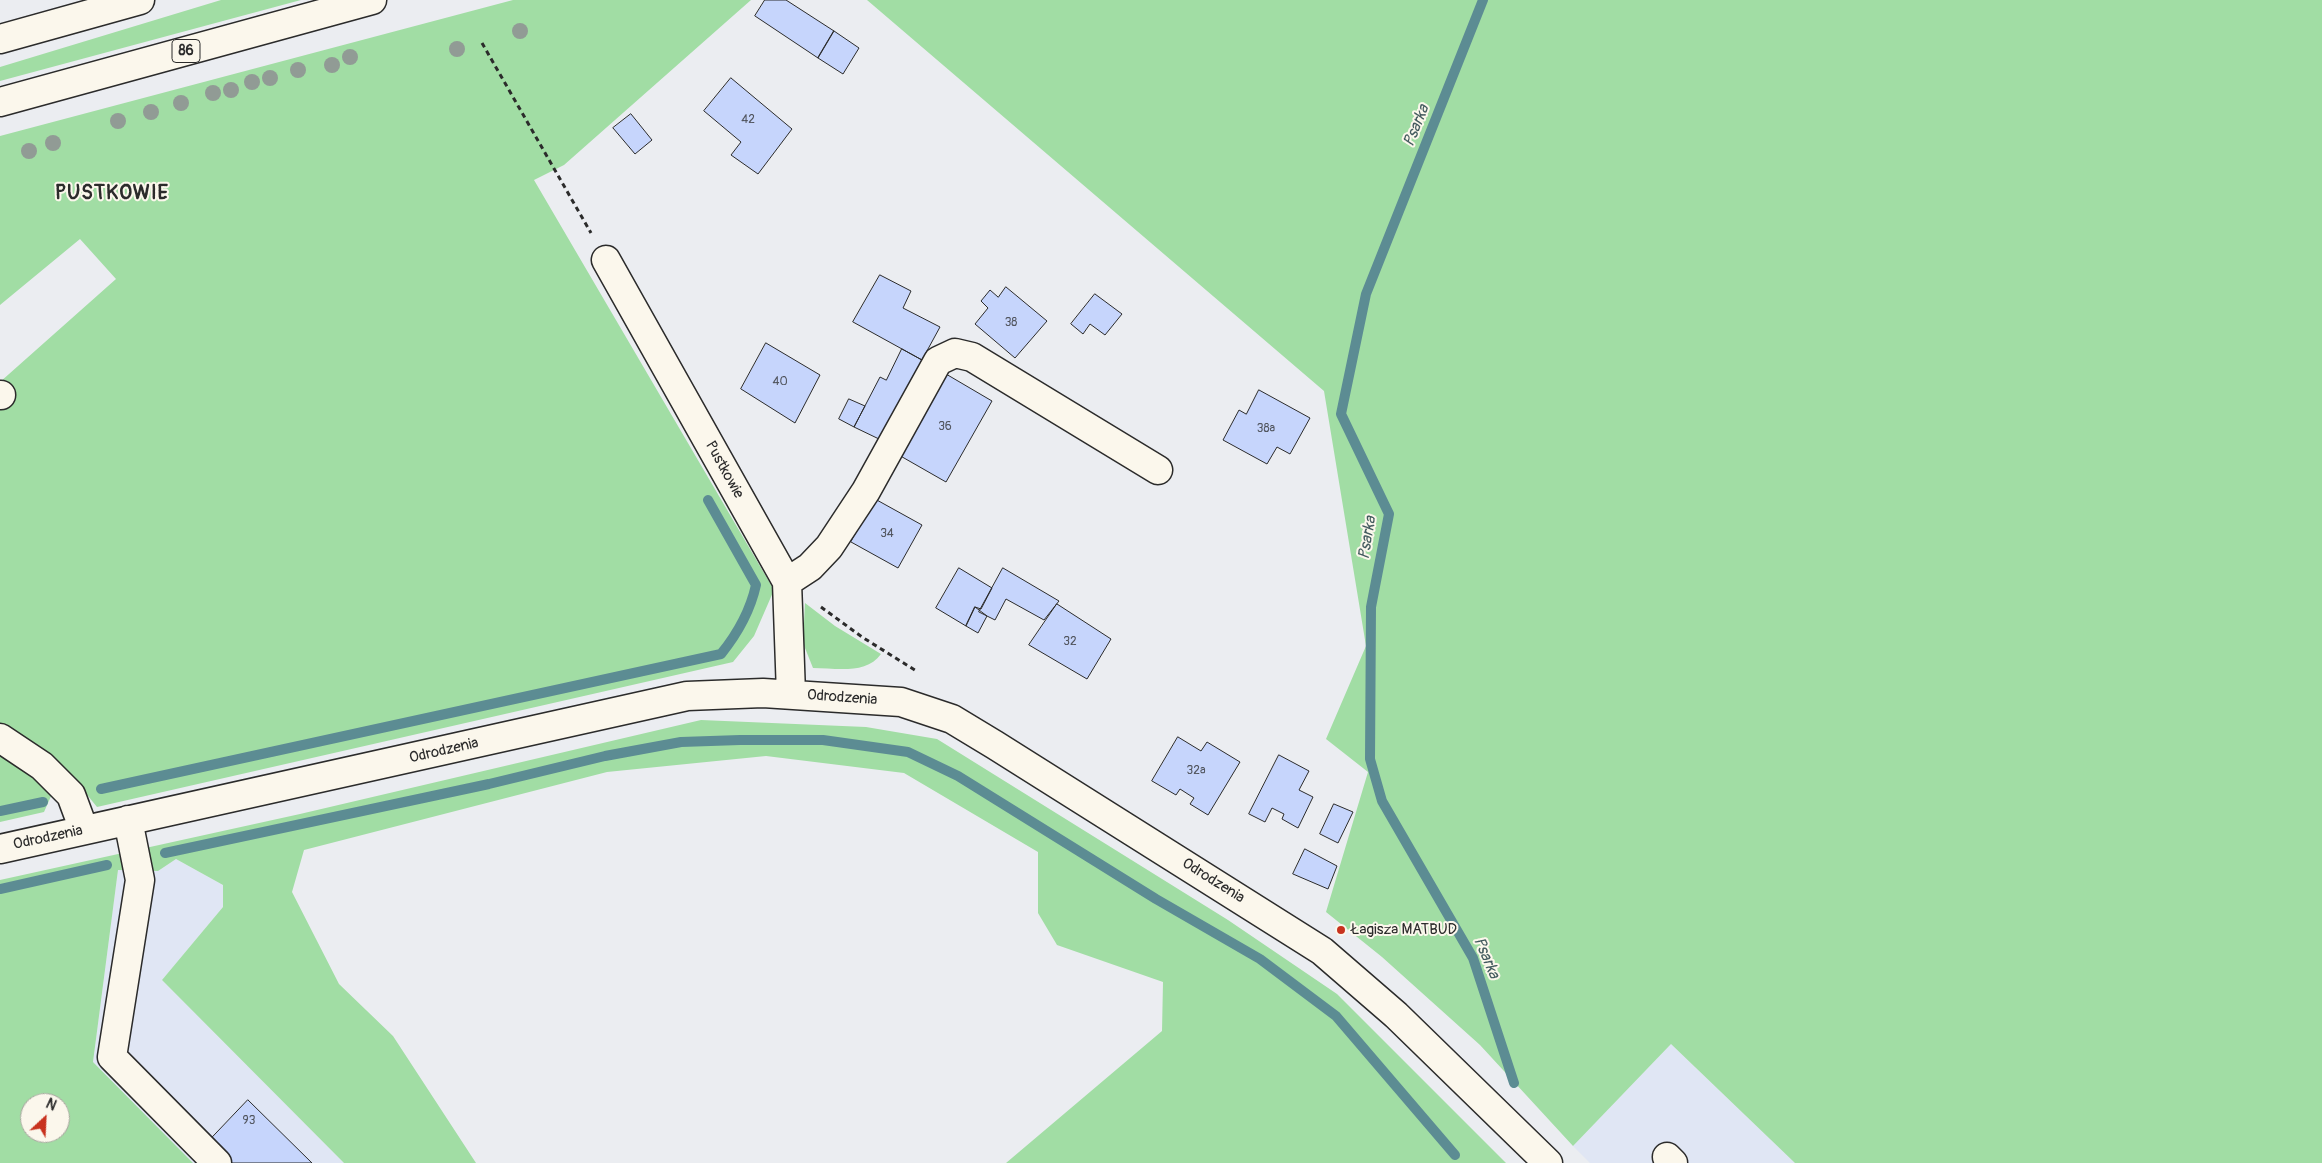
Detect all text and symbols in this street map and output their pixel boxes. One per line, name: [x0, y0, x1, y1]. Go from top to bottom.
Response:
road number: 86: [172, 40, 200, 62]
water label: Psarka: [1400, 102, 1434, 150]
house number: 42: [741, 113, 755, 127]
district label: PUSTKOWIE: [54, 182, 170, 206]
house number: 38: [1005, 316, 1017, 330]
house number: 40: [772, 375, 788, 389]
house number: 36: [938, 420, 952, 434]
house number: 38a: [1257, 422, 1275, 436]
street label: Pustkowie: [701, 438, 747, 502]
water label: Psarka: [1355, 515, 1381, 561]
house number: 34: [880, 527, 894, 541]
house number: 32: [1063, 635, 1077, 649]
street label: Odrodzenia: [806, 687, 878, 709]
street label: Odrodzenia: [408, 734, 480, 768]
house number: 32a: [1187, 764, 1205, 778]
street label: Odrodzenia: [12, 822, 84, 854]
street label: Odrodzenia: [1178, 855, 1248, 907]
place label: Łagisza MATBUD: [1351, 921, 1457, 939]
marker: Łagisza MATBUD: [1335, 924, 1347, 936]
water label: Psarka: [1469, 934, 1503, 982]
north arrow: [20, 1093, 70, 1143]
text: N: [43, 1095, 59, 1115]
house number: 93: [243, 1114, 255, 1128]

